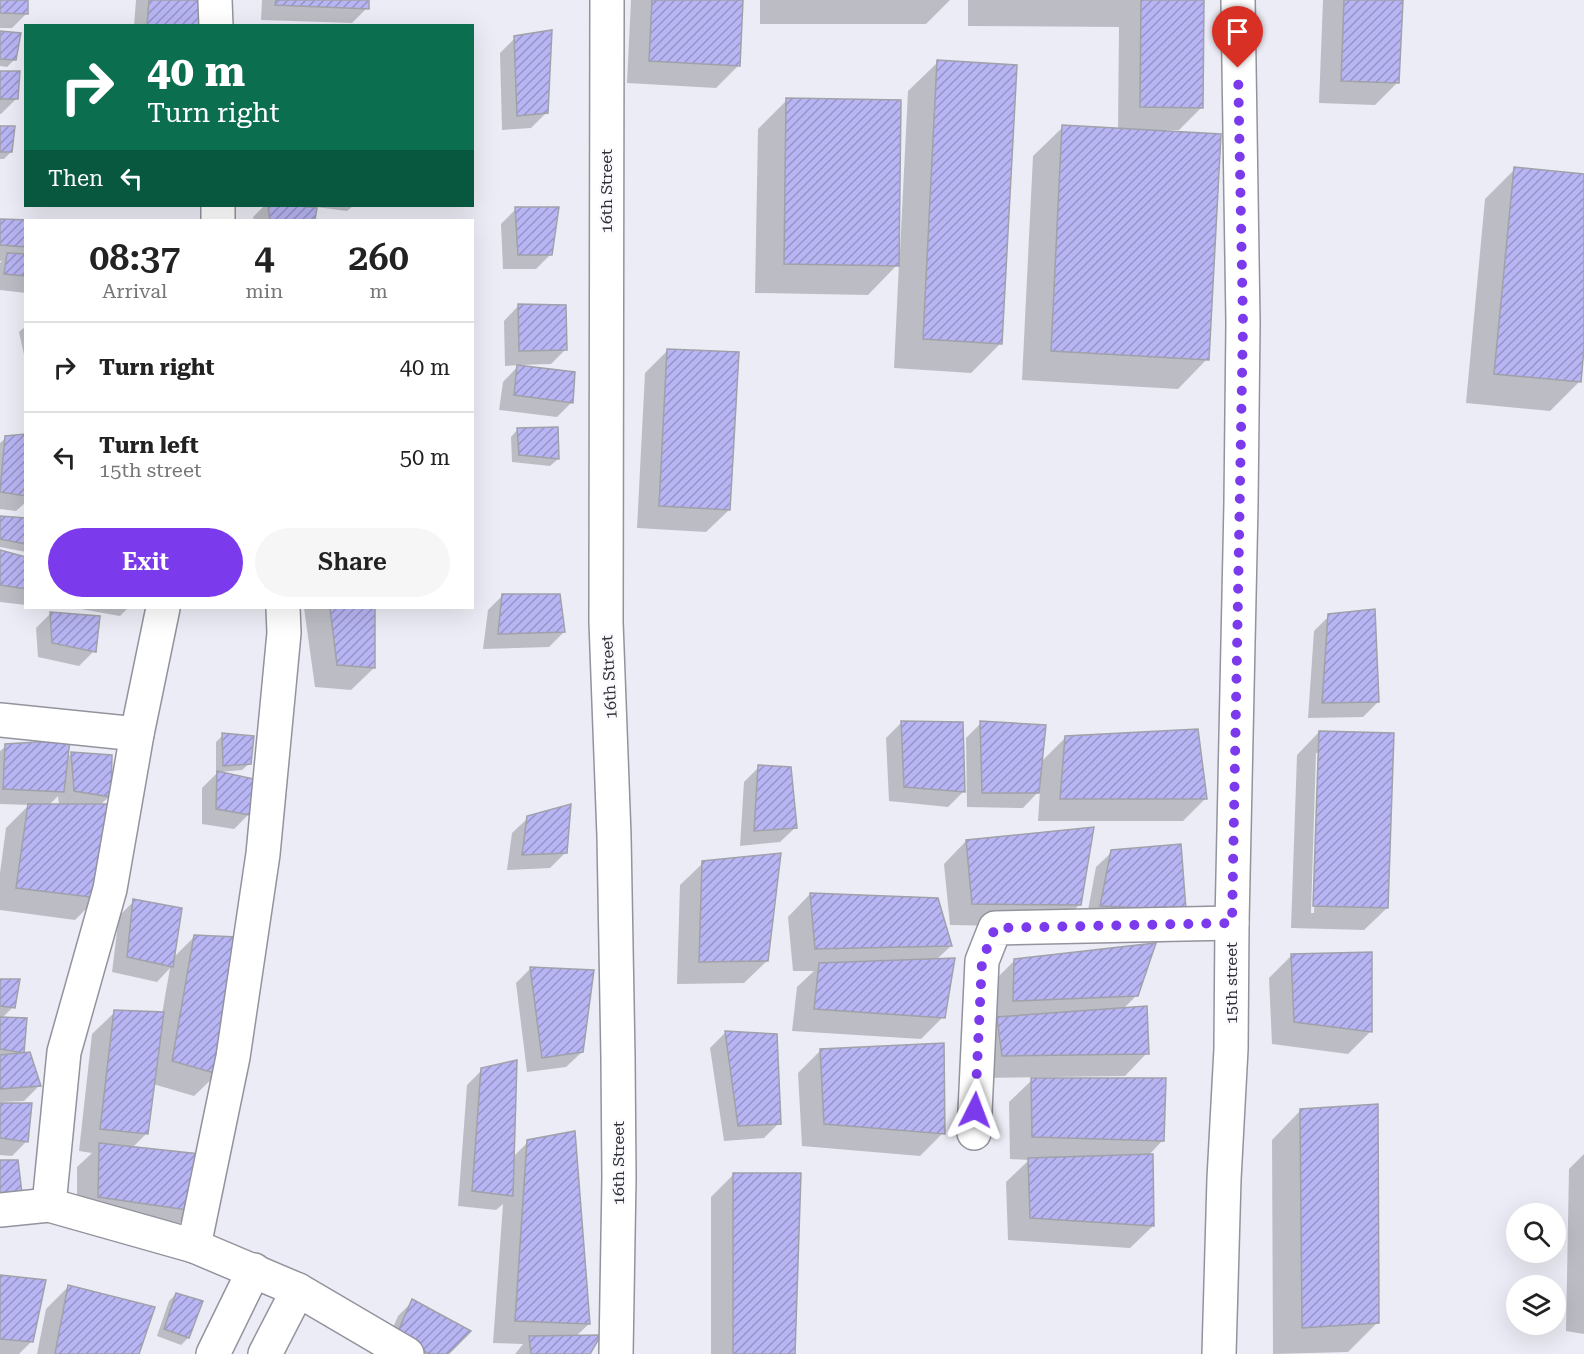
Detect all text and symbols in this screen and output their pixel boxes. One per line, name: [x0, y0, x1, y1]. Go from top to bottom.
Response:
pin: [1212, 6, 1263, 68]
icon: arrive: [1221, 15, 1254, 48]
text: 40 m: [147, 47, 245, 96]
icon: right: [48, 48, 126, 126]
text: Turn right: [147, 97, 280, 129]
street label: 16th Street: [597, 149, 616, 233]
icon: left: [115, 162, 148, 195]
text: Then: [48, 166, 103, 191]
text: 08:37: [89, 237, 180, 279]
text: 4: [254, 237, 274, 279]
text: 260: [348, 237, 409, 279]
text: Arrival: [102, 279, 167, 303]
text: min: [246, 279, 283, 303]
text: m: [369, 279, 388, 303]
icon: right: [48, 351, 81, 384]
text: Turn right: [99, 355, 214, 380]
text: 40 m: [400, 355, 450, 380]
text: Turn left: [99, 433, 199, 458]
icon: left: [48, 441, 81, 474]
text: 50 m: [400, 445, 450, 470]
text: 15th street: [99, 458, 201, 482]
button: Exit: [48, 528, 243, 597]
button: Share: [255, 528, 450, 597]
street label: 16th Street: [597, 634, 621, 720]
street label: 15th street: [1222, 942, 1241, 1024]
position arrow: [943, 1078, 1007, 1142]
street label: 16th Street: [609, 1121, 628, 1205]
map controls: [1506, 1203, 1566, 1335]
button: search: [1506, 1203, 1566, 1263]
button: layers: [1506, 1275, 1566, 1335]

